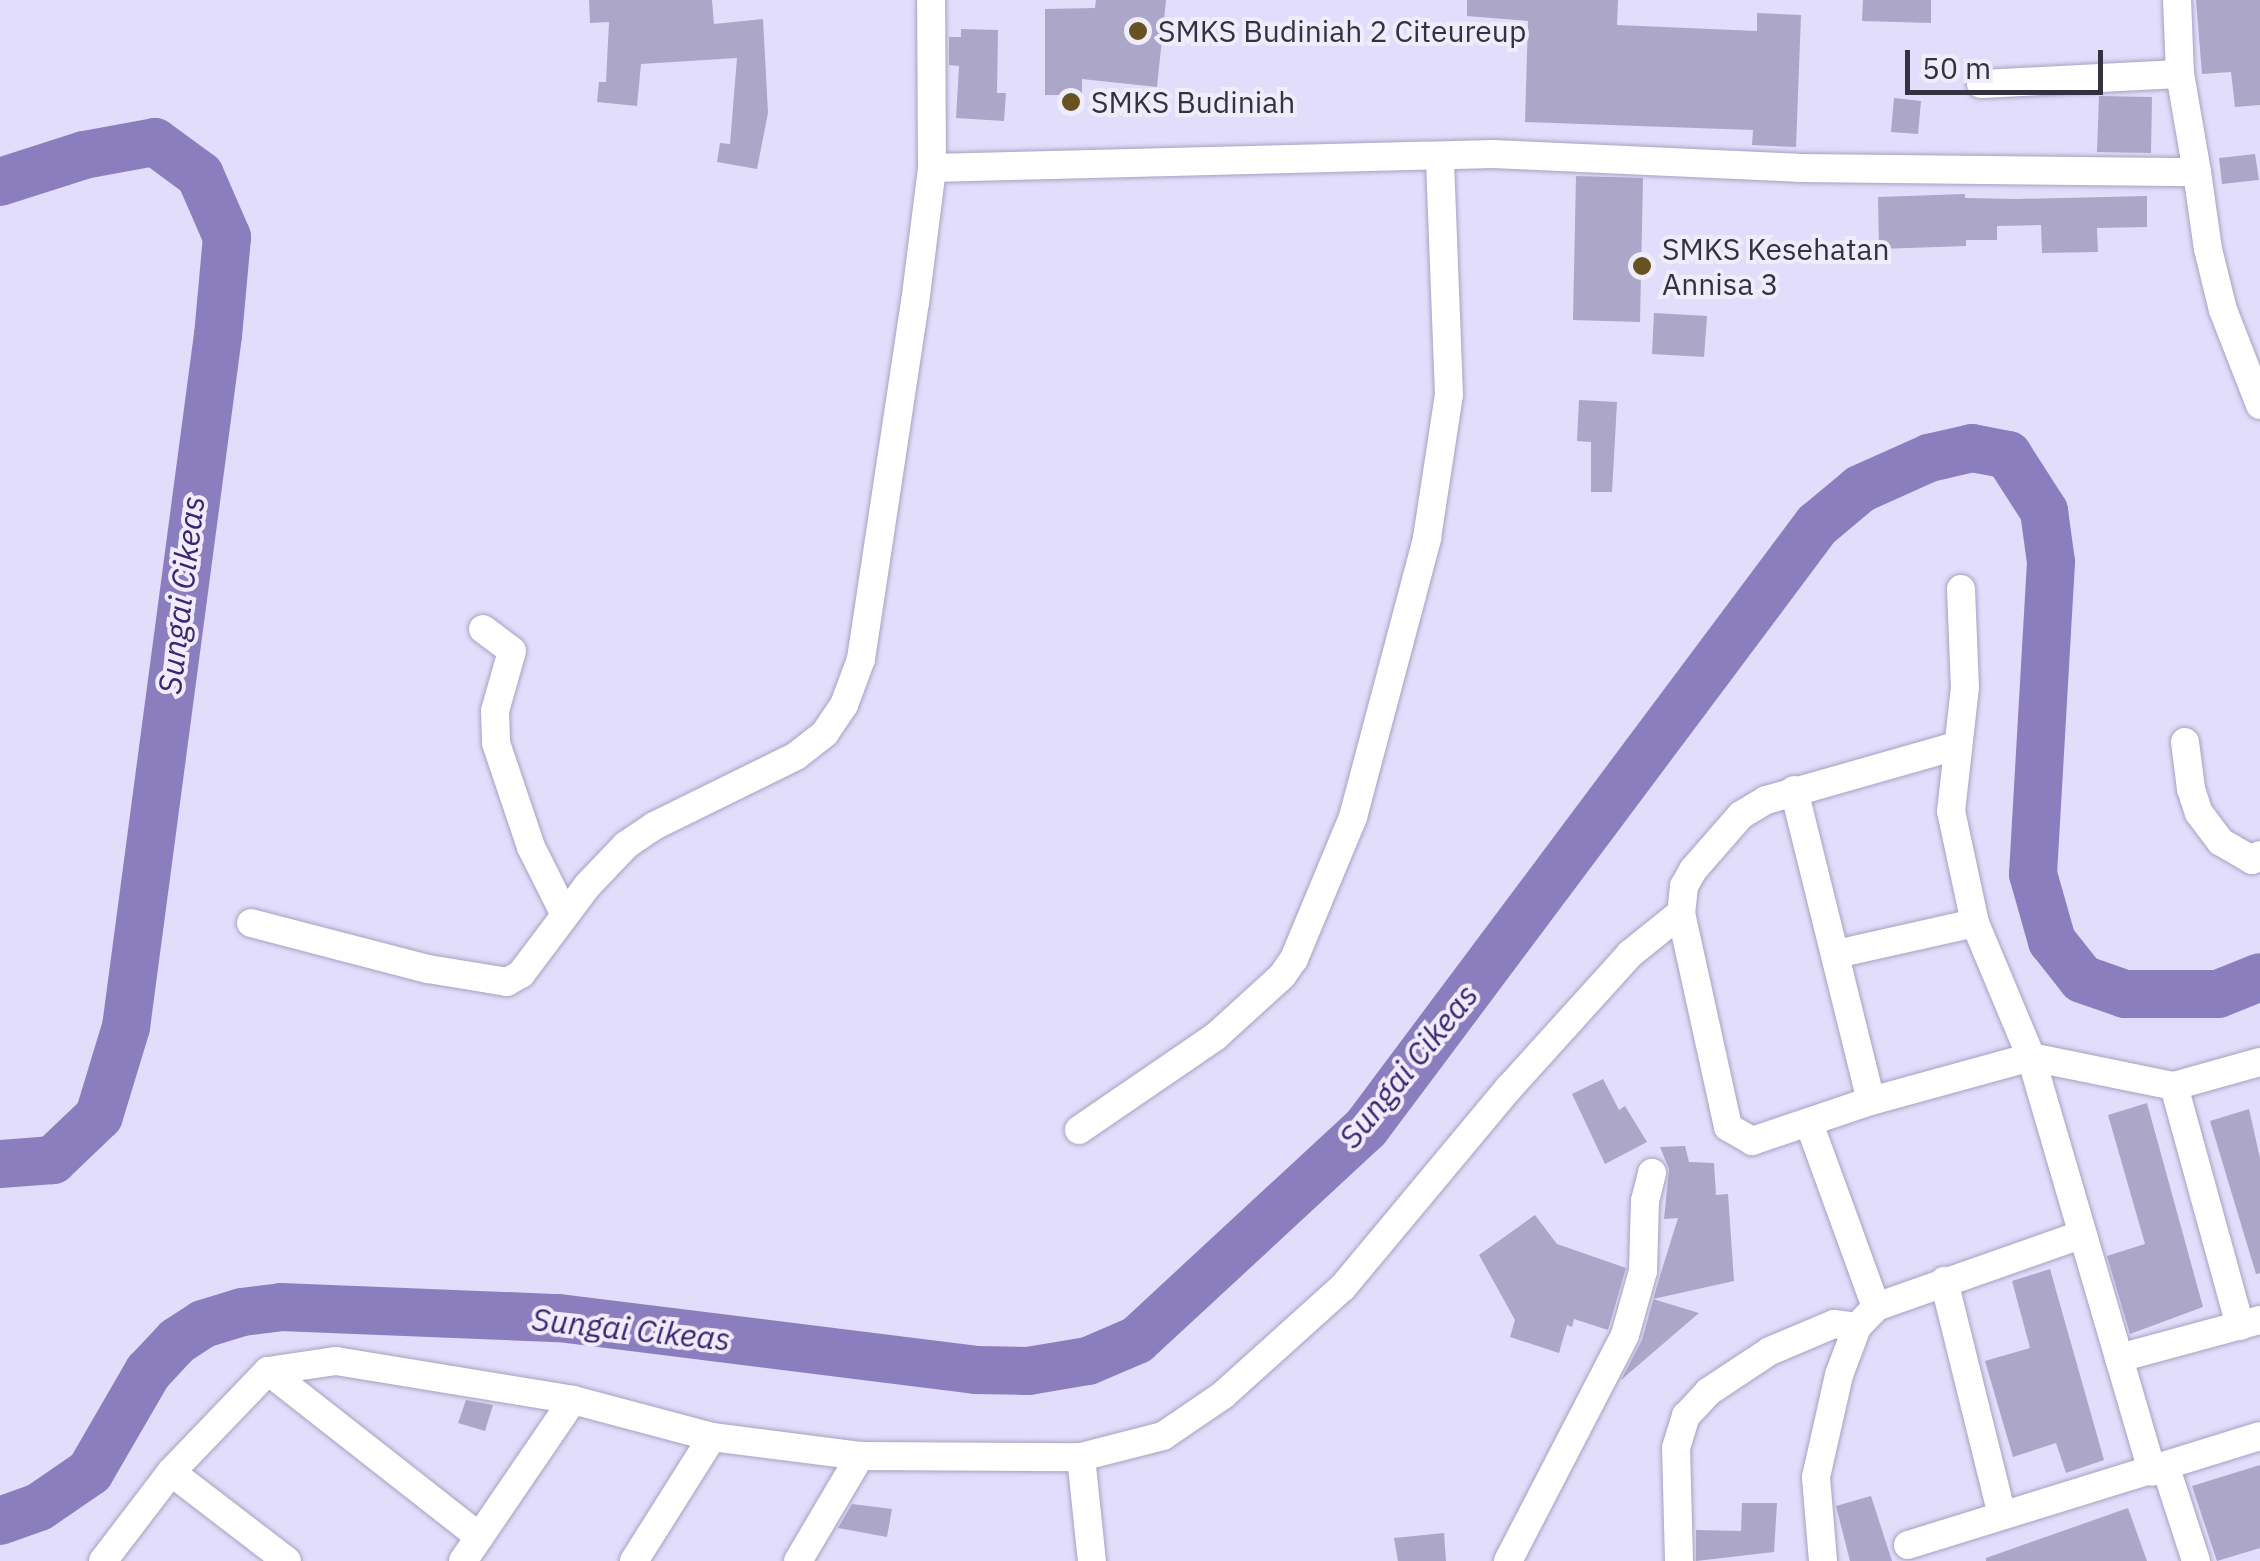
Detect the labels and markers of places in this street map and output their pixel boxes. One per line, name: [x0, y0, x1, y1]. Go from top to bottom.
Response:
place label: SMKS Budiniah 2 Citeureup: [1158, 13, 1526, 49]
marker: SMKS Budiniah 2 Citeureup: [1127, 20, 1149, 42]
place label: SMKS Budiniah: [1091, 84, 1295, 120]
marker: SMKS Budiniah: [1060, 91, 1082, 113]
place label: SMKS Kesehatan Annisa 3: [1662, 231, 1890, 302]
marker: SMKS Kesehatan Annisa 3: [1631, 255, 1653, 277]

